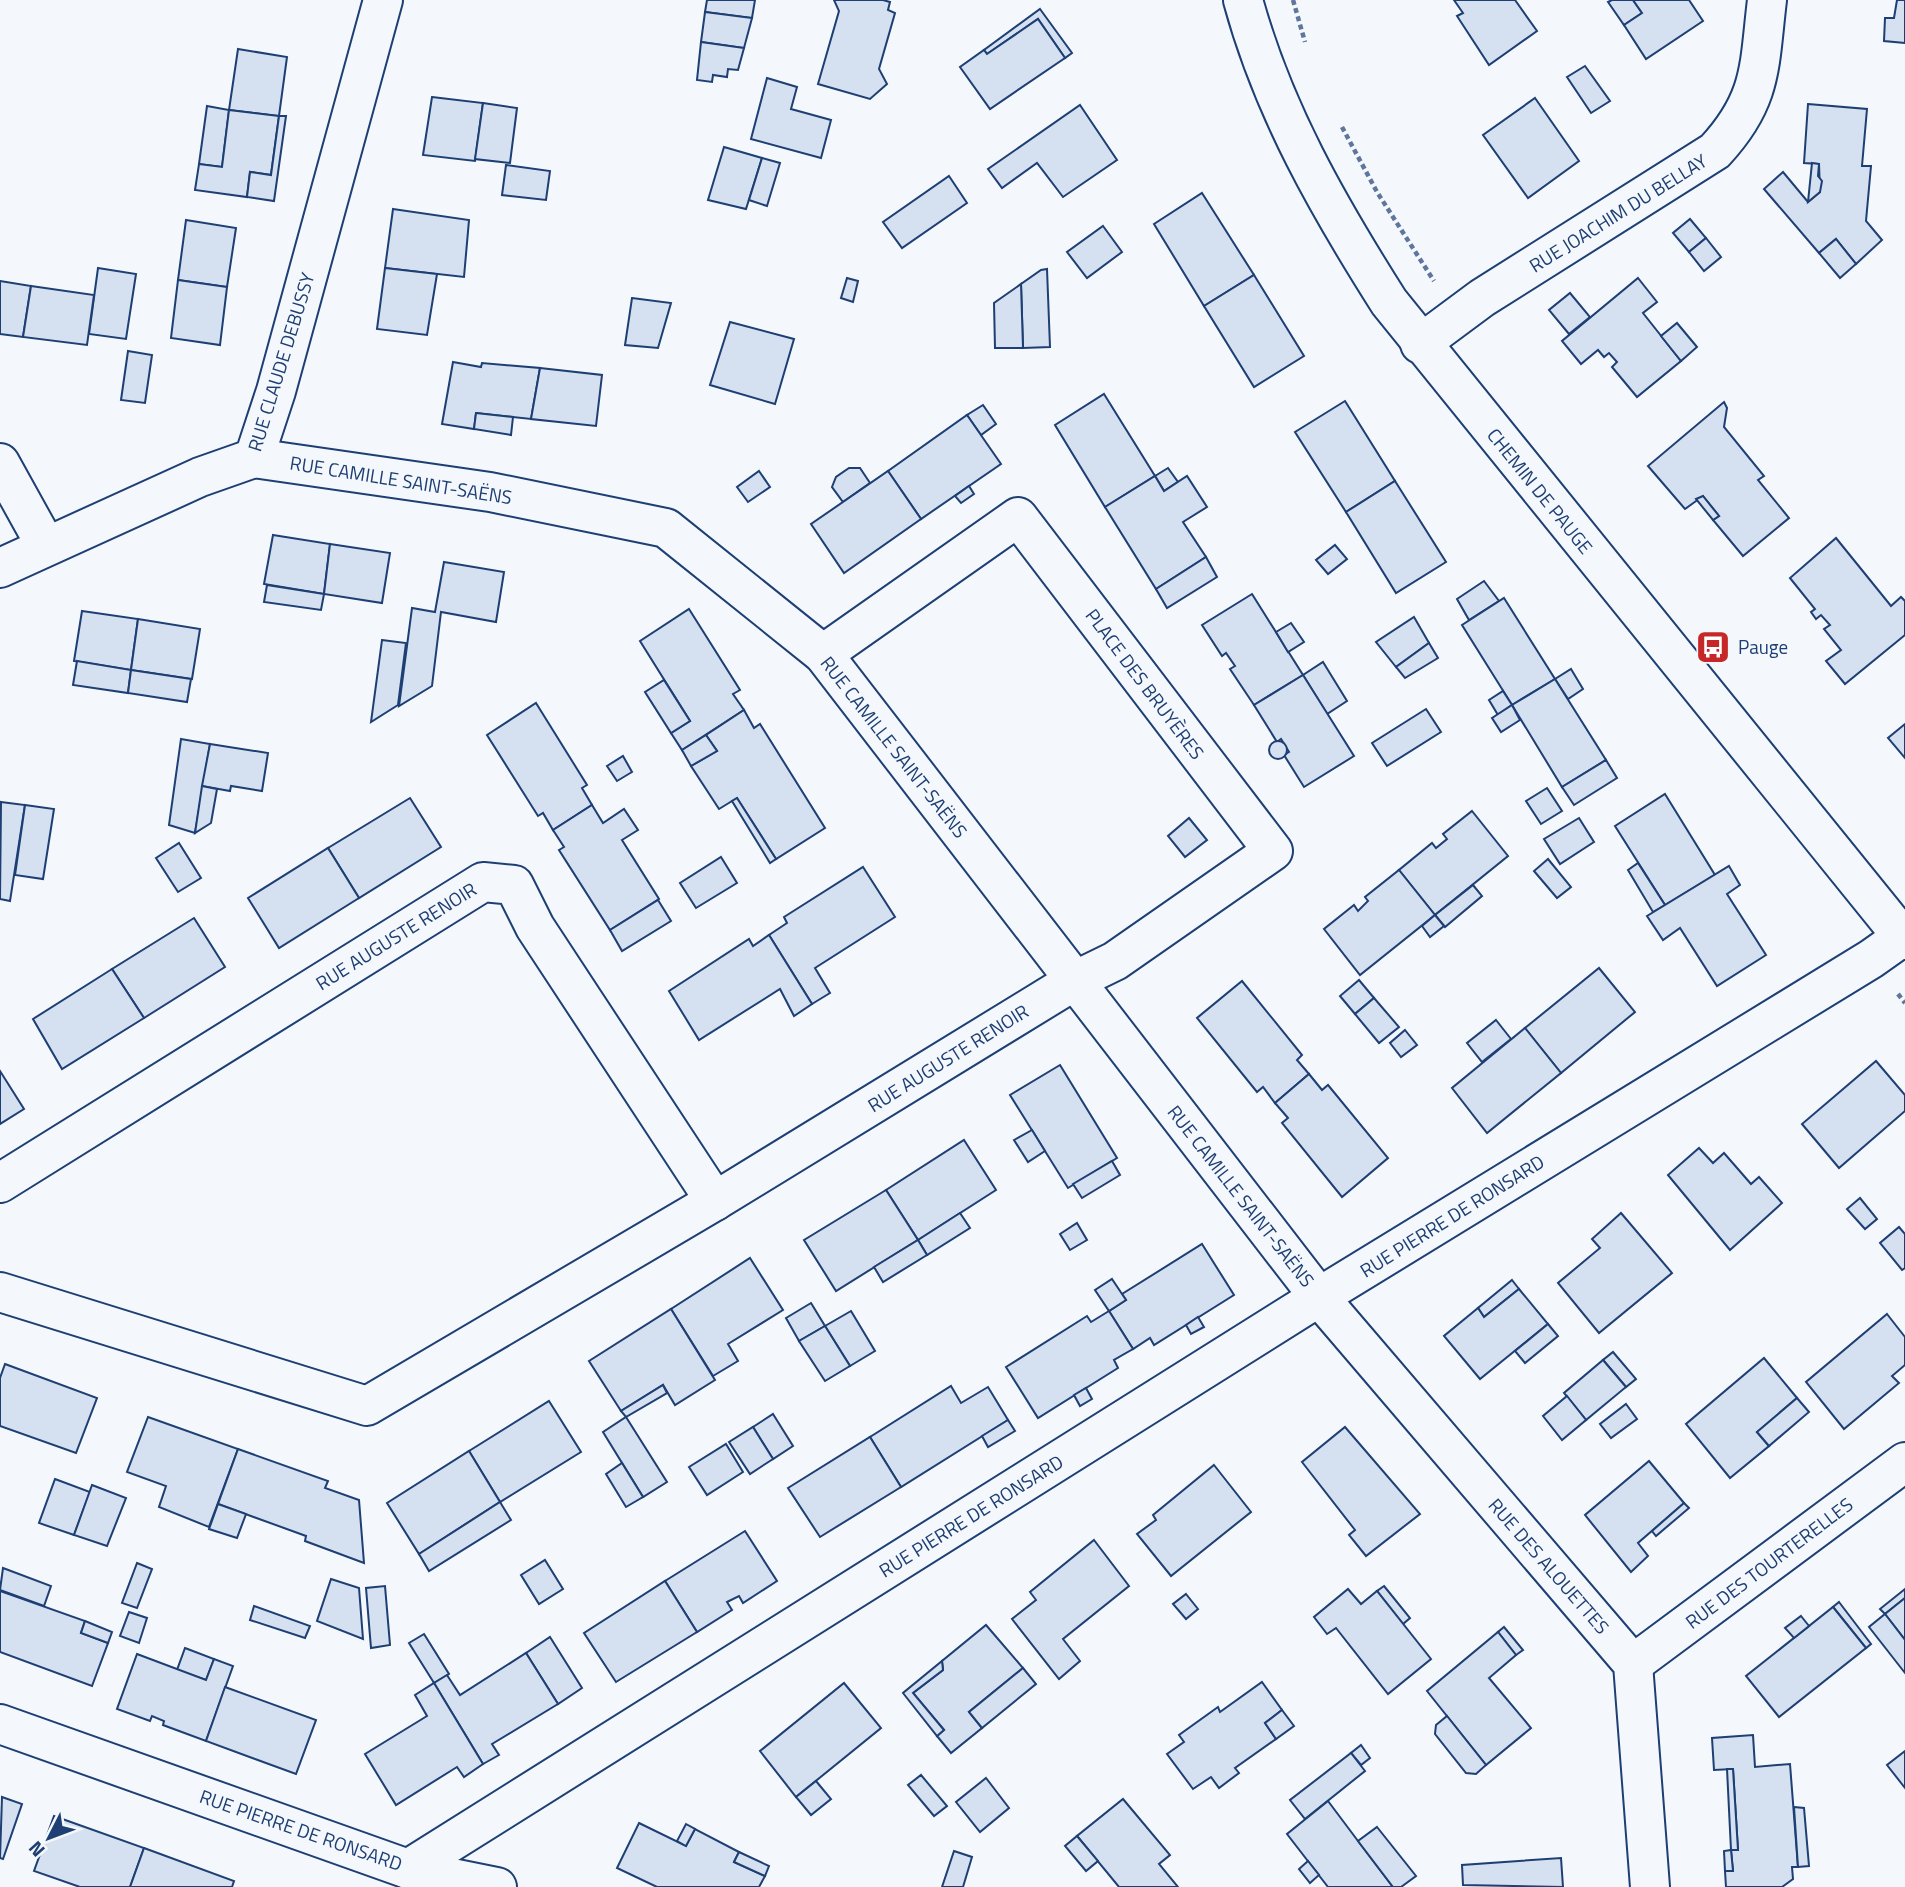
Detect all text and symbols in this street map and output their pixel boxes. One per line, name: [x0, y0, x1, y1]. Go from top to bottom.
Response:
street label: RUE JOACHIM DU BELLAY: [1523, 145, 1713, 279]
street label: RUE CLAUDE DEBUSSY: [240, 268, 322, 455]
street label: CHEMIN DE PAUGE: [1480, 421, 1600, 560]
street label: RUE CAMILLE SAINT-SAËNS: [288, 448, 514, 511]
street label: PLACE DES BRUYÈRES: [1079, 602, 1212, 765]
bus stop icon: Pauge: [1694, 628, 1732, 666]
place label: Pauge: [1738, 632, 1788, 661]
street label: RUE CAMILLE SAINT-SAËNS: [814, 649, 975, 844]
street label: RUE AUGUSTE RENOIR: [310, 874, 482, 997]
street label: RUE AUGUSTE RENOIR: [862, 996, 1034, 1119]
street label: RUE CAMILLE SAINT-SAËNS: [1161, 1098, 1322, 1293]
street label: RUE PIERRE DE RONSARD: [1354, 1147, 1550, 1284]
street label: RUE PIERRE DE RONSARD: [873, 1447, 1069, 1584]
street label: RUE DES TOURTERELLES: [1679, 1490, 1859, 1635]
street label: RUE DES ALOUETTES: [1482, 1491, 1617, 1640]
street label: RUE PIERRE DE RONSARD: [196, 1781, 406, 1878]
north arrow: [14, 1803, 84, 1873]
text: N: [21, 1835, 51, 1864]

